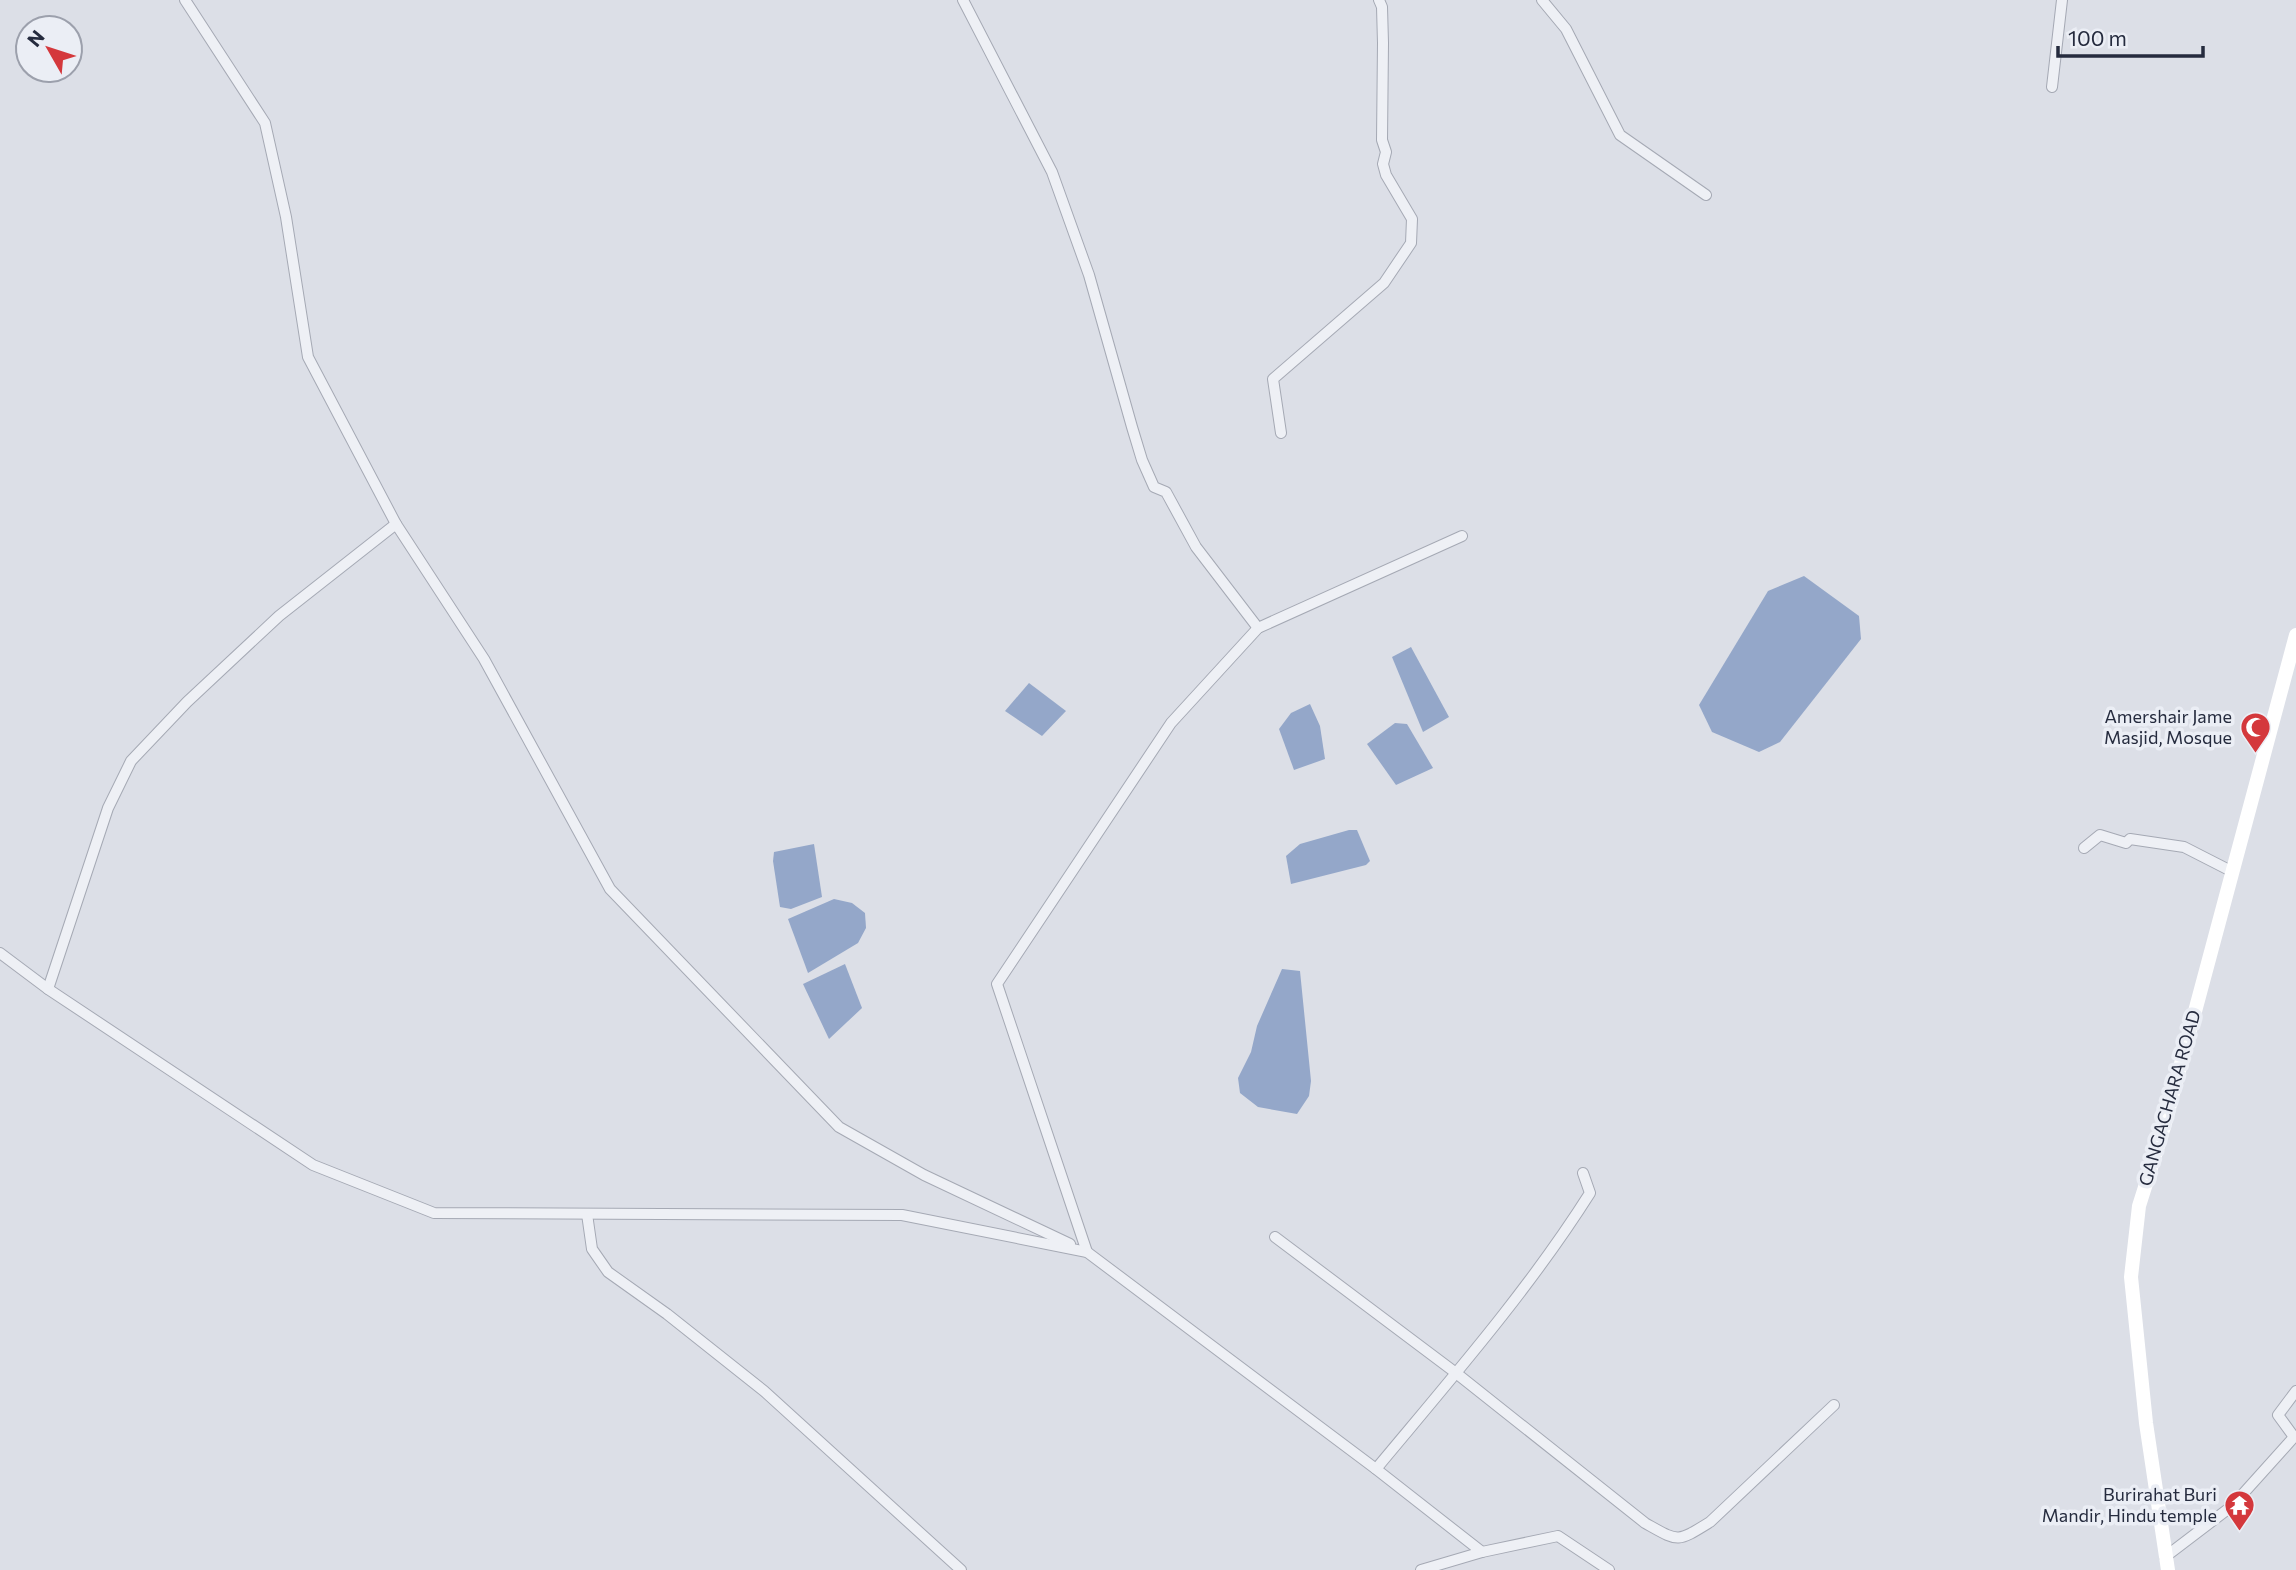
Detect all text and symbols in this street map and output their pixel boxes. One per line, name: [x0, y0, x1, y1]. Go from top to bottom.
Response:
north arrow: [14, 14, 84, 84]
scale bar: [2058, 14, 2203, 58]
text: N: [22, 25, 49, 51]
text: 100 m: [2068, 25, 2127, 50]
place label: Amershair Jame Masjid, Mosque: [2104, 705, 2232, 748]
mosque icon: Amershair Jame Masjid, Mosque: [2238, 710, 2272, 754]
street label: GANGACHARA ROAD: [2133, 1007, 2205, 1188]
place label: Burirahat Buri Mandir, Hindu temple: [2042, 1483, 2217, 1526]
temple icon: Burirahat Buri Mandir, Hindu temple: [2223, 1488, 2257, 1532]

